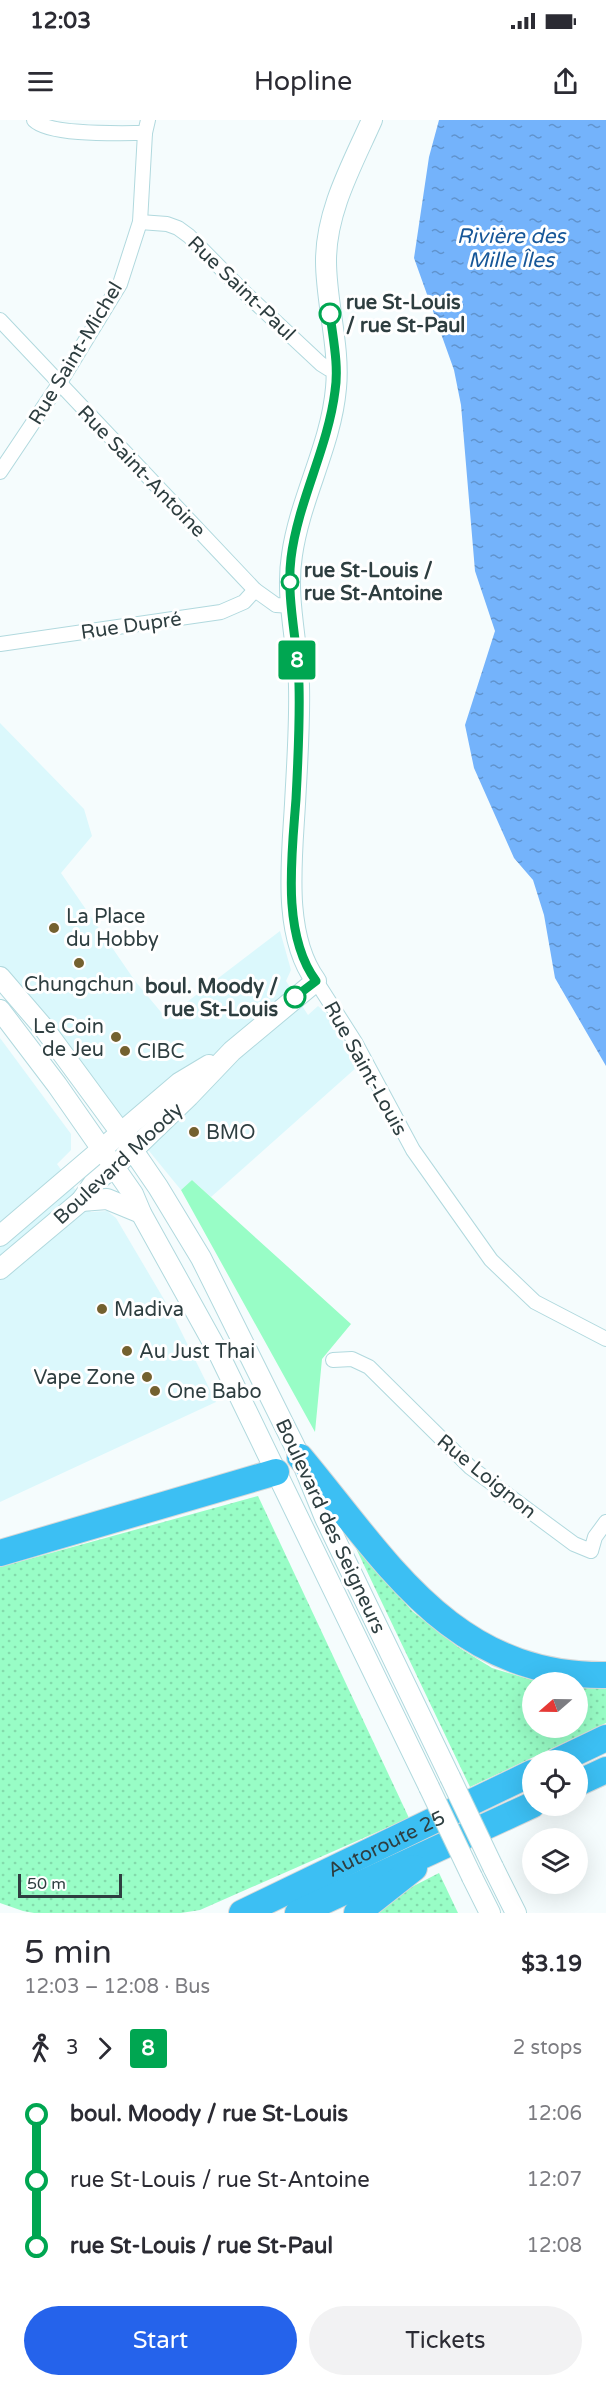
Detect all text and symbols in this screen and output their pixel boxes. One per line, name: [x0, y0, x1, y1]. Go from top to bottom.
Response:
text: 12:03: [30, 8, 91, 34]
icon: menu: [24, 65, 57, 98]
text: Hopline: [254, 65, 352, 98]
icon: share: [549, 65, 582, 98]
water label: Rivière des Mille Îles: [457, 224, 567, 273]
street label: Rue Saint-Paul: [182, 231, 300, 346]
street label: Rue Saint-Michel: [24, 278, 128, 429]
place label: rue St-Louis / rue St-Paul: [346, 291, 465, 338]
marker: rue St-Louis / rue St-Paul: [319, 303, 341, 325]
street label: Rue Saint-Antoine: [72, 401, 210, 543]
place label: rue St-Louis / rue St-Antoine: [304, 559, 443, 606]
marker: rue St-Louis / rue St-Antoine: [281, 573, 299, 591]
street label: Rue Dupré: [79, 607, 183, 645]
line badge: 8: [278, 640, 316, 680]
text: 8: [290, 648, 304, 673]
place label: La Place du Hobby: [66, 905, 159, 952]
marker: La Place du Hobby: [47, 921, 61, 935]
marker: Chungchun: [72, 956, 86, 970]
place label: Chungchun: [24, 973, 134, 997]
place label: boul. Moody / rue St-Louis: [145, 975, 278, 1022]
marker: boul. Moody / rue St-Louis: [284, 986, 306, 1008]
street label: Rue Saint-Louis: [318, 997, 412, 1140]
place label: Le Coin de Jeu: [33, 1015, 104, 1062]
marker: Le Coin de Jeu: [109, 1030, 123, 1044]
place label: CIBC: [137, 1040, 184, 1064]
marker: CIBC: [118, 1044, 132, 1058]
street label: Boulevard Moody: [49, 1098, 188, 1230]
place label: BMO: [206, 1121, 255, 1145]
marker: BMO: [187, 1125, 201, 1139]
place label: Madiva: [114, 1298, 184, 1322]
marker: Madiva: [95, 1302, 109, 1316]
place label: Au Just Thai: [139, 1340, 255, 1364]
marker: Au Just Thai: [120, 1344, 134, 1358]
place label: Vape Zone: [33, 1366, 135, 1390]
marker: Vape Zone: [140, 1370, 154, 1384]
place label: One Babo: [167, 1380, 262, 1404]
marker: One Babo: [148, 1384, 162, 1398]
street label: Boulevard des Seigneurs: [270, 1415, 390, 1638]
street label: Rue Loignon: [432, 1429, 541, 1524]
north arrow: [522, 1672, 588, 1738]
map controls: [522, 1672, 588, 1894]
button: locate: [522, 1750, 588, 1816]
street label: Autoroute 25: [324, 1806, 449, 1883]
button: layers: [522, 1828, 588, 1894]
scale bar: [18, 1871, 122, 1898]
text: 50 m: [27, 1874, 66, 1894]
text: 5 min: [24, 1933, 112, 1972]
text: $3.19: [521, 1951, 582, 1977]
text: 12:03 – 12:08 · Bus: [24, 1975, 210, 1999]
icon: walk: [24, 2032, 57, 2065]
icon: forward: [88, 2032, 121, 2065]
text: 3: [66, 2036, 79, 2060]
text: 8: [142, 2036, 155, 2061]
text: 2 stops: [513, 2036, 582, 2060]
text: boul. Moody / rue St-Louis: [70, 2101, 348, 2127]
text: 12:06: [527, 2102, 582, 2126]
text: rue St-Louis / rue St-Antoine: [70, 2167, 370, 2193]
text: 12:07: [527, 2168, 582, 2192]
text: rue St-Louis / rue St-Paul: [70, 2233, 333, 2259]
text: 12:08: [527, 2234, 582, 2258]
button: Start: [24, 2306, 297, 2375]
button: Tickets: [309, 2306, 582, 2375]

